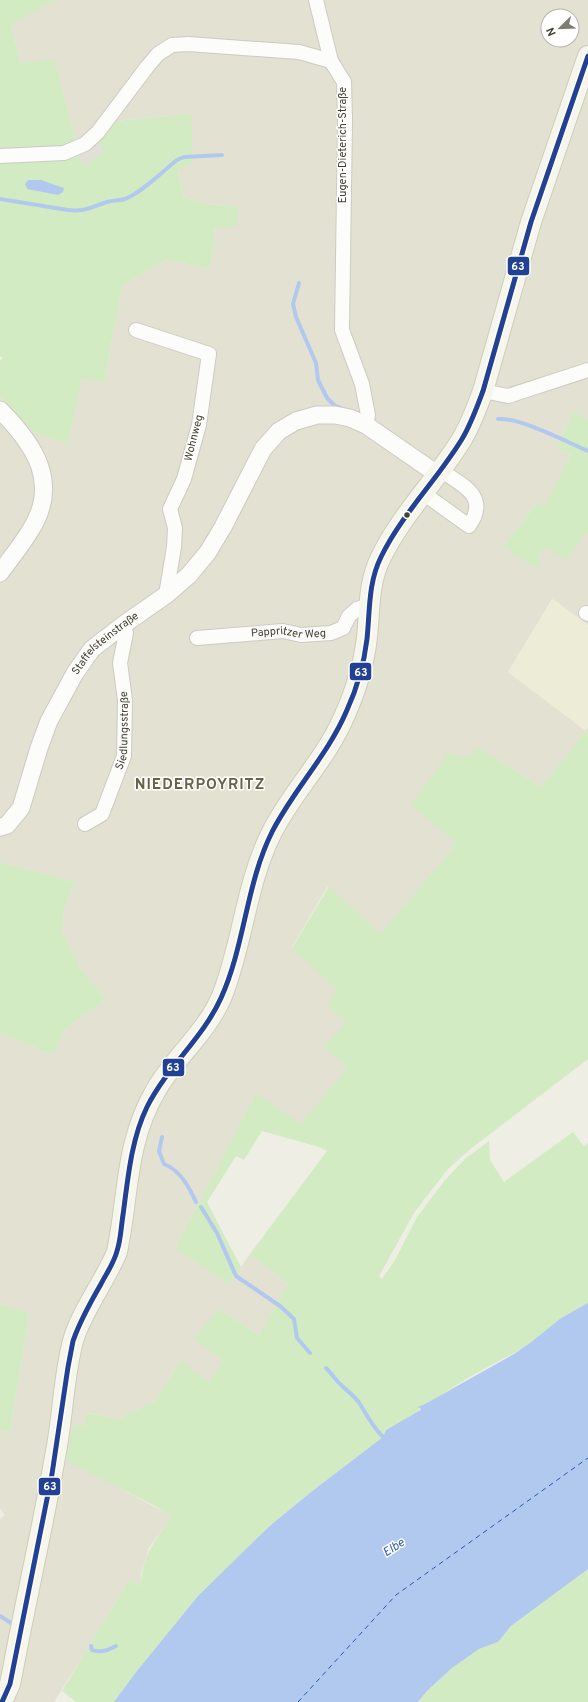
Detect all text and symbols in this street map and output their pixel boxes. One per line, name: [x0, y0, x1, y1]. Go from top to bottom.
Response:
north arrow: [540, 8, 580, 48]
text: N: [544, 25, 560, 38]
street label: Eugen-Dieterich-Straße: [336, 87, 350, 203]
line badge: 63: [507, 256, 530, 276]
text: 63: [511, 260, 525, 274]
street label: Wohnweg: [181, 413, 207, 463]
unlabelled marker: [402, 510, 412, 520]
street label: Staffelsteinstraße: [69, 609, 142, 678]
street label: Pappritzer Weg: [250, 624, 326, 642]
line badge: 63: [349, 662, 372, 681]
text: 63: [354, 666, 368, 680]
street label: Siedlungsstraße: [112, 690, 132, 772]
district label: NIEDERPOYRITZ: [135, 776, 265, 795]
line badge: 63: [162, 1058, 185, 1077]
text: 63: [166, 1061, 180, 1075]
line badge: 63: [38, 1477, 61, 1496]
text: 63: [43, 1480, 57, 1494]
water label: Elbe: [380, 1535, 409, 1561]

